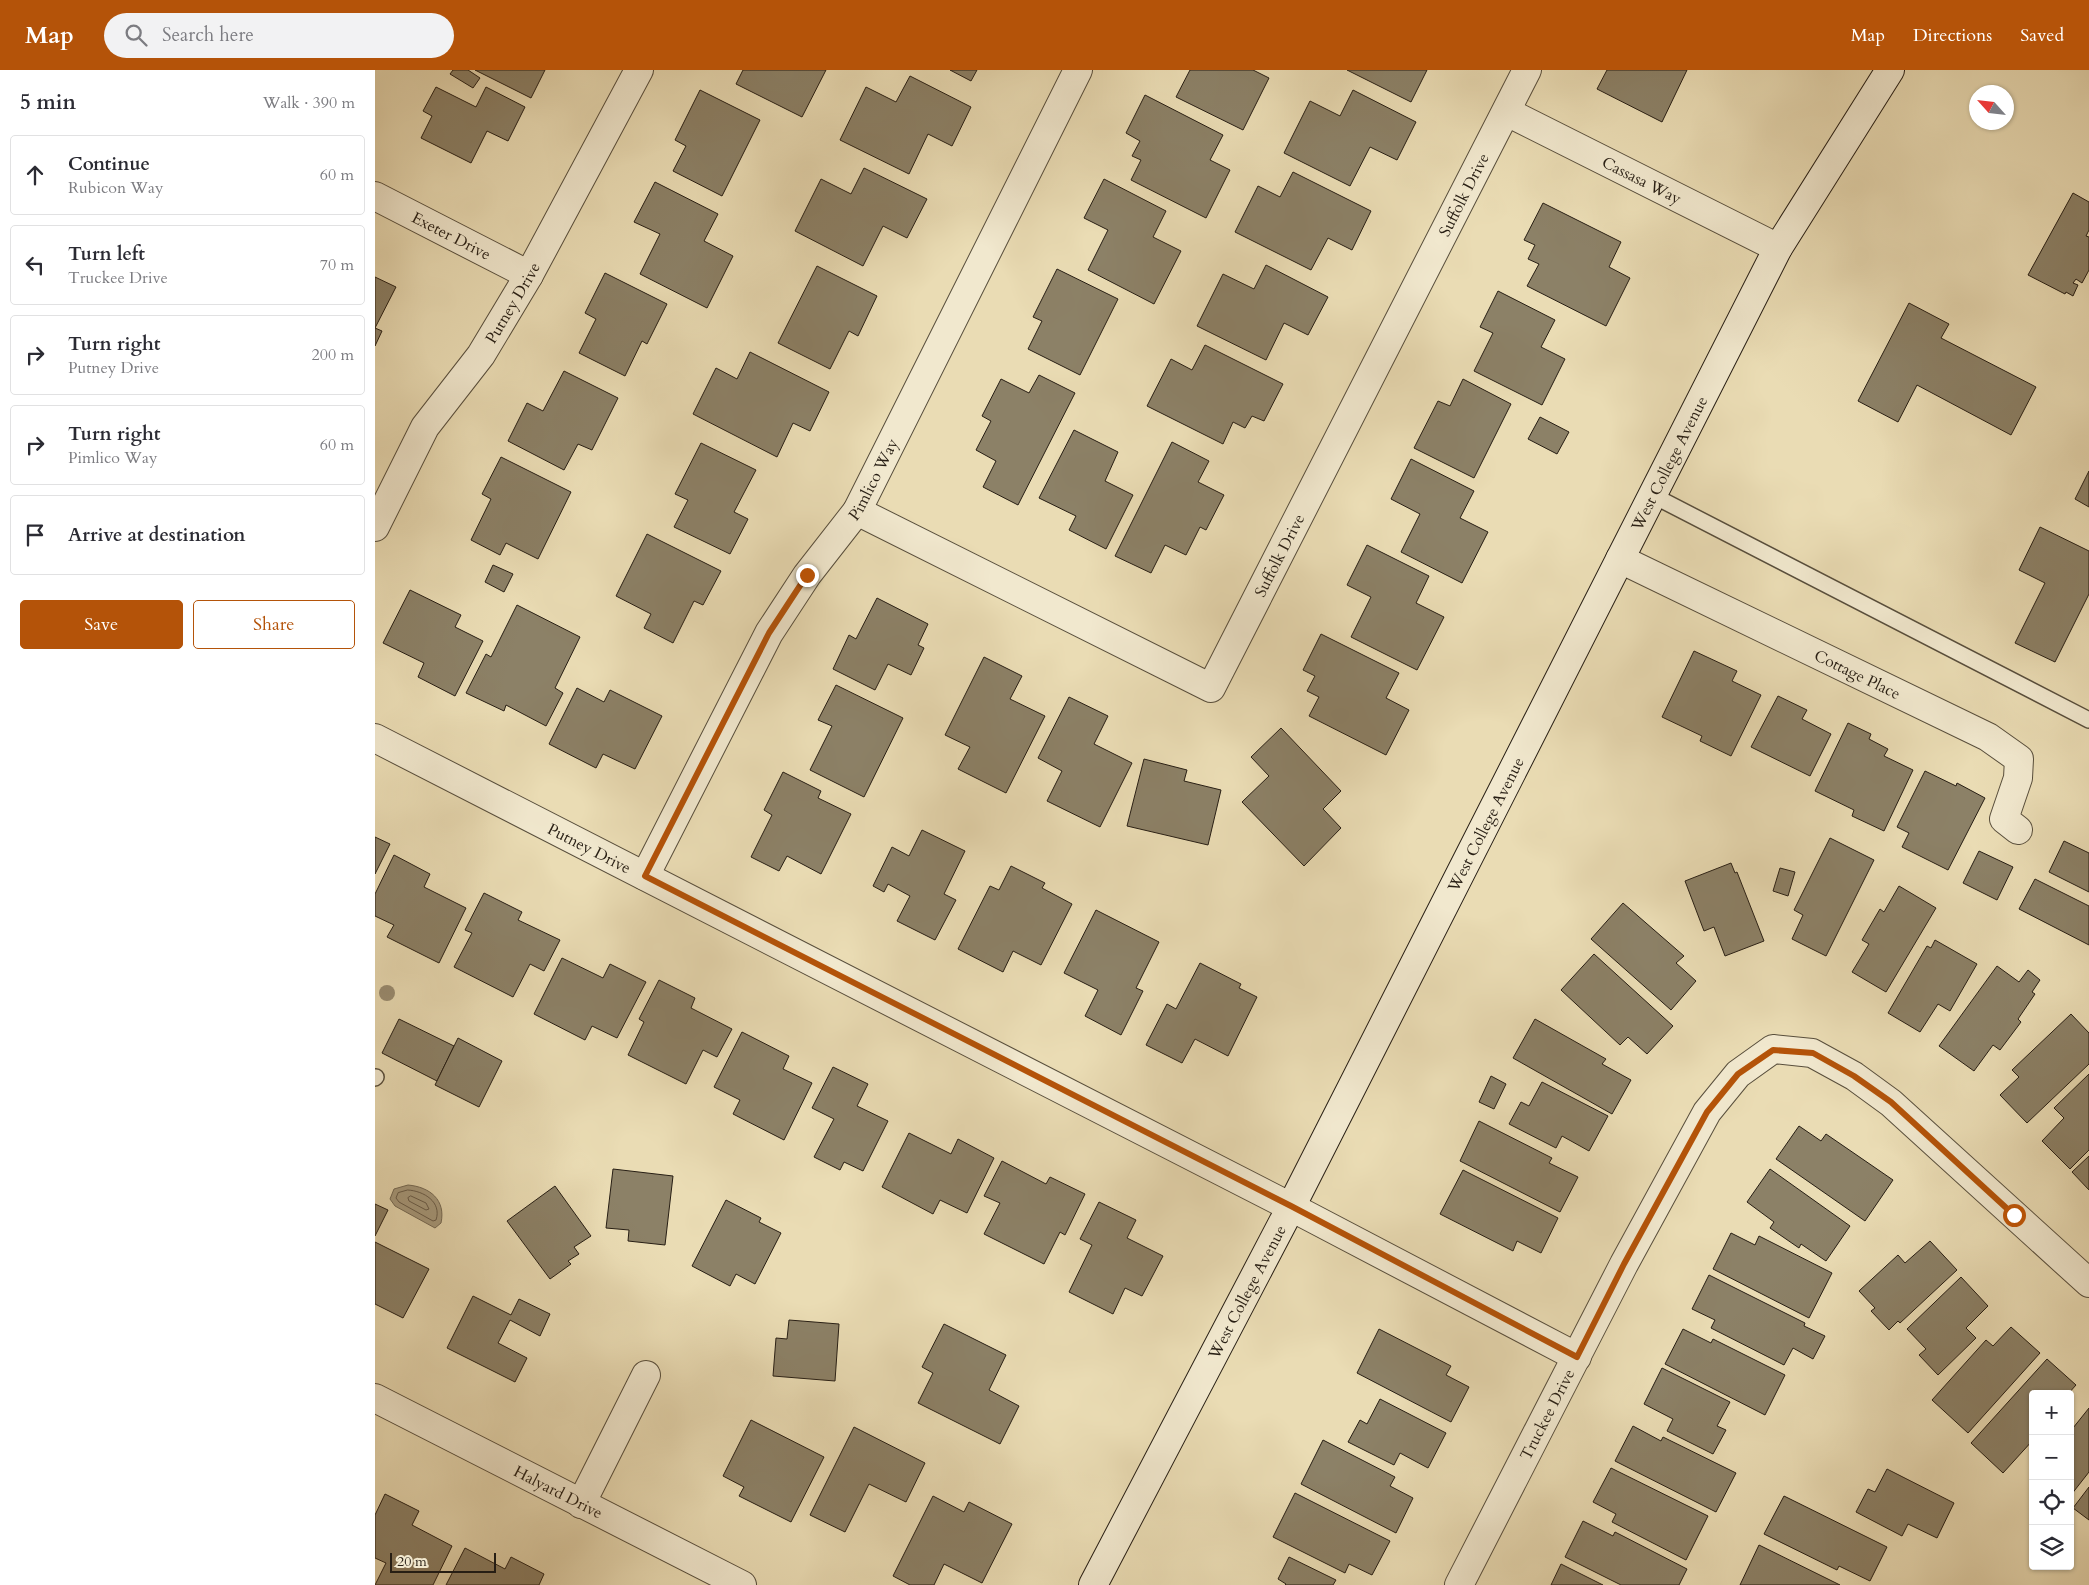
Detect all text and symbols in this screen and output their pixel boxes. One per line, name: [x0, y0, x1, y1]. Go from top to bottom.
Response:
search box: [104, 13, 454, 58]
text: Map: [25, 19, 74, 52]
icon: search: [122, 21, 150, 49]
text: Search here: [162, 22, 254, 48]
text: Map: [1851, 23, 1885, 48]
text: Directions: [1913, 23, 1992, 48]
text: Saved: [2020, 23, 2064, 48]
north arrow: [1969, 85, 2014, 130]
text: 5 min: [20, 88, 76, 117]
text: Walk · 390 m: [263, 92, 355, 114]
street label: Suffolk Drive: [1434, 150, 1495, 240]
text: Continue: [68, 151, 150, 177]
street label: Cassasa Way: [1598, 151, 1686, 210]
icon: ahead: [21, 161, 49, 189]
text: 60 m: [320, 164, 354, 186]
text: Rubicon Way: [68, 177, 163, 199]
street label: Exeter Drive: [408, 207, 494, 266]
text: Turn left: [68, 241, 145, 267]
icon: left: [21, 251, 49, 279]
text: 70 m: [320, 254, 354, 276]
street label: Putney Drive: [480, 259, 546, 348]
text: Truckee Drive: [68, 267, 168, 289]
text: Turn right: [68, 331, 160, 357]
icon: right: [21, 341, 49, 369]
text: 200 m: [312, 344, 354, 366]
text: Putney Drive: [68, 357, 159, 379]
street label: West College Avenue: [1626, 392, 1713, 536]
text: Turn right: [68, 421, 160, 447]
icon: right: [21, 431, 49, 459]
text: 60 m: [320, 434, 354, 456]
street label: Pimlico Way: [844, 434, 904, 526]
text: Pimlico Way: [68, 447, 157, 469]
street label: Suffolk Drive: [1249, 510, 1310, 601]
icon: arrive: [21, 521, 49, 549]
text: Arrive at destination: [68, 522, 245, 548]
route end: [796, 564, 819, 587]
button: Save: [20, 600, 183, 649]
button: Share: [193, 600, 355, 649]
street label: Cottage Place: [1810, 645, 1904, 705]
street label: West College Avenue: [1442, 754, 1530, 897]
street label: Putney Drive: [543, 818, 635, 879]
route start: [2003, 1204, 2026, 1227]
street label: West College Avenue: [1203, 1221, 1292, 1364]
street label: Truckee Drive: [1515, 1365, 1580, 1464]
map controls: [2029, 1390, 2074, 1570]
button: +: [2029, 1390, 2074, 1435]
button: −: [2029, 1435, 2074, 1480]
street label: Halyard Drive: [510, 1461, 606, 1524]
button: locate: [2029, 1480, 2074, 1525]
button: layers: [2029, 1525, 2074, 1570]
scale bar: [390, 1550, 496, 1573]
text: 20 m: [397, 1552, 427, 1571]

